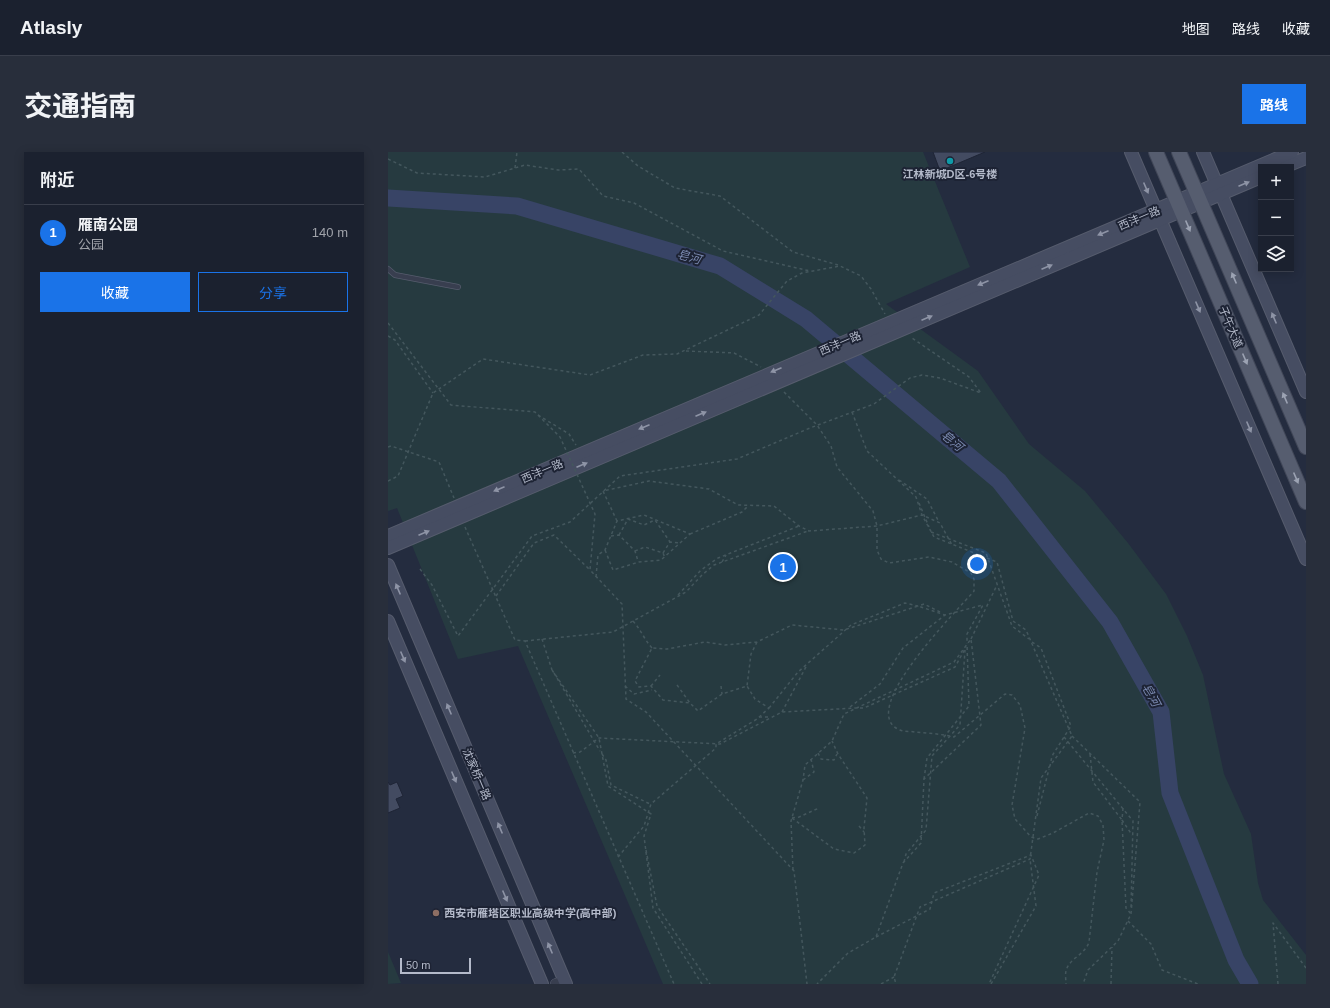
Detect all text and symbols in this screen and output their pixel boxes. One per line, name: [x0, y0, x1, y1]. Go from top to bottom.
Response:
text: Atlasly: [20, 17, 82, 38]
text: 地图: [1182, 21, 1210, 37]
text: 路线: [1232, 21, 1260, 37]
text: 收藏: [1282, 21, 1310, 37]
button: 路线: [1242, 84, 1306, 124]
text: 交通指南: [24, 91, 136, 122]
marker: 江林新城D区-6号楼: [945, 156, 955, 166]
map controls: [1258, 164, 1294, 272]
button: +: [1258, 164, 1294, 200]
place label: 江林新城D区-6号楼: [903, 168, 997, 180]
text: 附近: [40, 171, 74, 190]
one-way arrow: [1238, 181, 1249, 187]
one-way arrow: [1144, 182, 1150, 194]
button: −: [1258, 200, 1294, 236]
street label: 西沣一路: [1116, 204, 1162, 232]
text: 雁南公园: [78, 216, 138, 233]
one-way arrow: [1186, 221, 1192, 233]
text: 1: [49, 225, 57, 240]
text: 140 m: [312, 225, 348, 240]
one-way arrow: [1097, 230, 1109, 236]
button: layers: [1258, 236, 1294, 272]
text: 公园: [78, 237, 104, 252]
water label: 皂河: [676, 247, 704, 268]
one-way arrow: [1041, 264, 1053, 270]
button: 收藏: [40, 272, 190, 312]
button: 分享: [198, 272, 348, 312]
one-way arrow: [1231, 273, 1237, 284]
one-way arrow: [978, 280, 989, 286]
one-way arrow: [1195, 302, 1201, 313]
street label: 子午大道: [1217, 304, 1245, 350]
one-way arrow: [1271, 312, 1277, 323]
one-way arrow: [921, 315, 932, 321]
street label: 西沣一路: [817, 329, 863, 357]
one-way arrow: [1242, 353, 1248, 364]
one-way arrow: [770, 368, 782, 374]
one-way arrow: [1282, 392, 1288, 403]
one-way arrow: [696, 410, 708, 416]
one-way arrow: [1246, 421, 1252, 432]
one-way arrow: [638, 424, 650, 430]
water label: 皂河: [938, 428, 967, 455]
street label: 西沣一路: [519, 457, 565, 485]
one-way arrow: [576, 462, 587, 468]
one-way arrow: [1293, 473, 1299, 484]
one-way arrow: [493, 486, 504, 492]
one-way arrow: [418, 530, 429, 536]
pin: 1: [770, 552, 796, 582]
your location: [967, 554, 987, 574]
one-way arrow: [395, 583, 401, 595]
one-way arrow: [400, 651, 407, 663]
water label: 皂河: [1139, 681, 1164, 711]
one-way arrow: [446, 703, 452, 714]
street label: 沈家桥一路: [461, 746, 493, 802]
one-way arrow: [451, 771, 457, 782]
one-way arrow: [496, 822, 502, 834]
one-way arrow: [502, 891, 508, 902]
place label: 西安市雁塔区职业高级中学(高中部): [444, 907, 617, 919]
marker: 西安市雁塔区职业高级中学(高中部): [431, 908, 441, 918]
one-way arrow: [547, 942, 553, 954]
scale bar: [400, 956, 471, 975]
text: 50 m: [406, 959, 430, 971]

